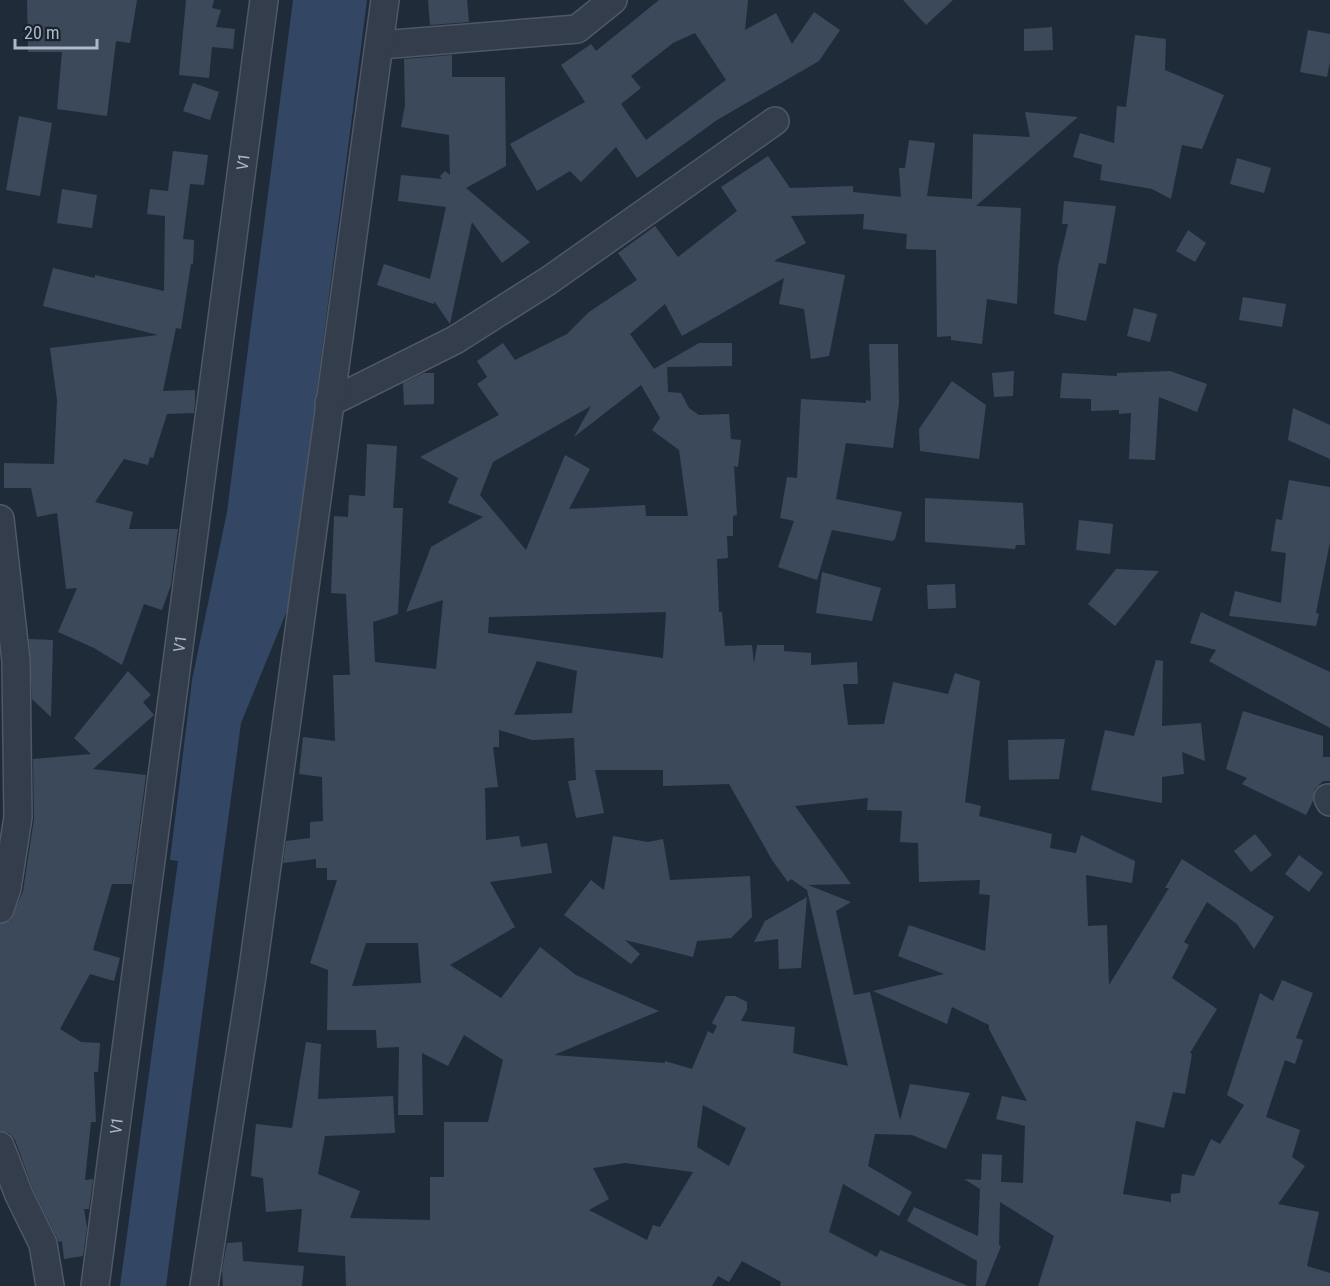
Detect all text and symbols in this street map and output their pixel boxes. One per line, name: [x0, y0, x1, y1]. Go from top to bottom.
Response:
scale bar: [15, 12, 98, 50]
text: 20 m: [24, 22, 59, 43]
street label: V1: [233, 152, 254, 171]
street label: V1: [169, 634, 190, 653]
street label: V1: [106, 1116, 127, 1135]

